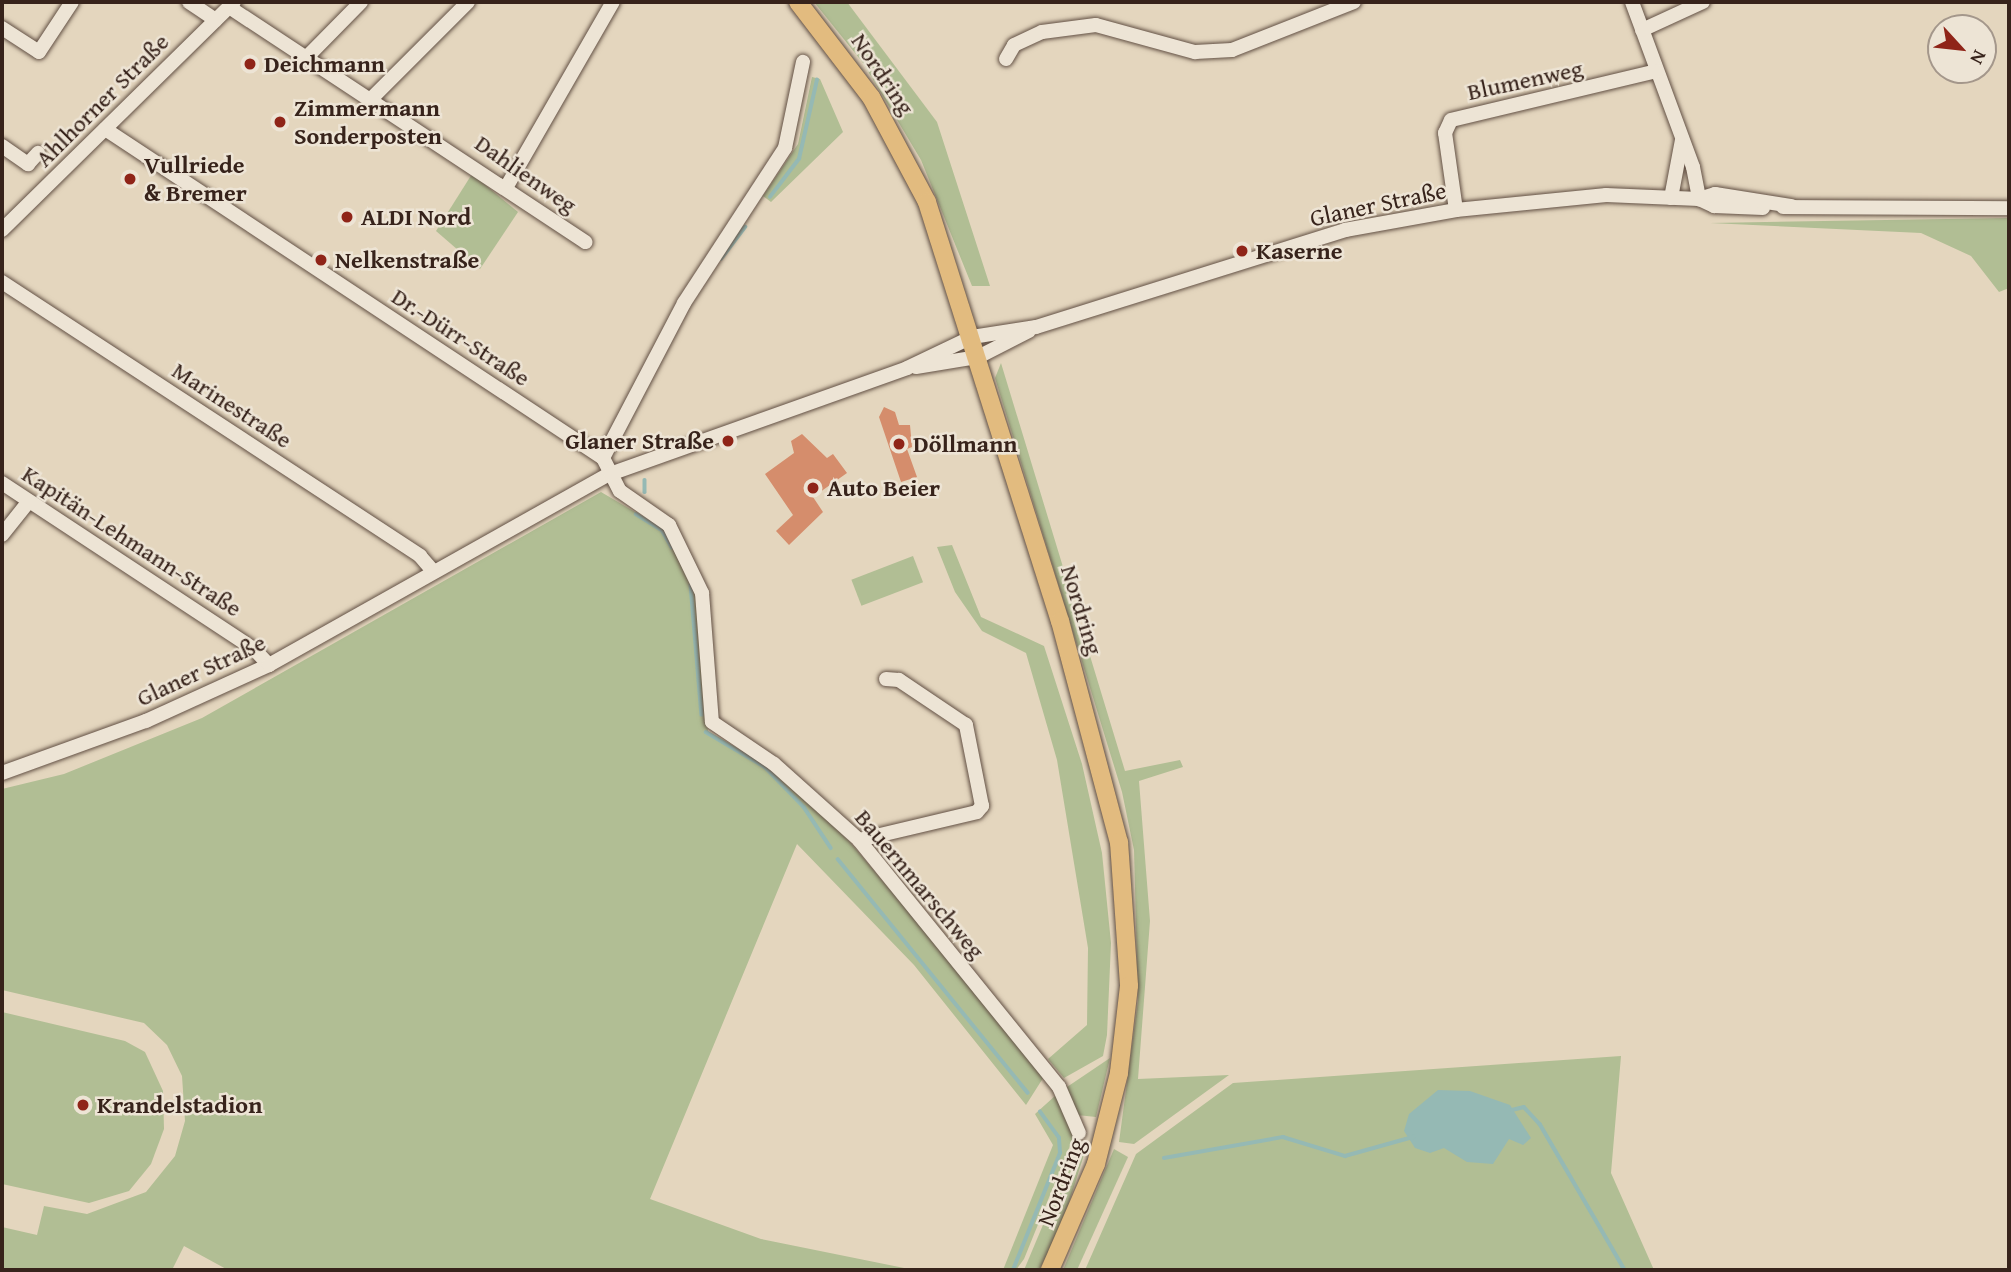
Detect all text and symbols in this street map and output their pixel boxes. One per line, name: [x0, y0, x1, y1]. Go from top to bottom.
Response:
north arrow: [1927, 14, 1997, 84]
street label: Ahlhorner Straße: [29, 27, 175, 173]
street label: Nordring: [845, 28, 921, 120]
text: N: [1964, 46, 1994, 70]
place label: Deichmann: [264, 50, 385, 78]
street label: Blumenweg: [1465, 54, 1585, 106]
marker: Deichmann: [242, 56, 258, 72]
place label: Zimmermann Sonderposten: [294, 94, 442, 150]
marker: Zimmermann Sonderposten: [272, 114, 288, 130]
street label: Dahlienweg: [470, 129, 582, 219]
place label: Vullriede & Bremer: [144, 151, 247, 207]
marker: Vullriede & Bremer: [122, 171, 138, 187]
street label: Glaner Straße: [1307, 175, 1449, 233]
place label: ALDI Nord: [361, 203, 471, 231]
marker: ALDI Nord: [339, 209, 355, 225]
place label: Kaserne: [1256, 237, 1343, 265]
marker: Kaserne: [1234, 243, 1250, 259]
place label: Nelkenstraße: [335, 246, 479, 274]
marker: Nelkenstraße: [313, 252, 329, 268]
street label: Dr.-Dürr-Straße: [387, 282, 535, 392]
street label: Marinestraße: [167, 356, 297, 454]
place label: Glaner Straße: [565, 427, 714, 455]
place label: Döllmann: [913, 430, 1018, 458]
marker: Glaner Straße: [720, 433, 736, 449]
marker: Döllmann: [891, 436, 907, 452]
street label: Kapitän-Lehmann-Straße: [17, 459, 247, 623]
place label: Auto Beier: [827, 474, 940, 502]
marker: Auto Beier: [805, 480, 821, 496]
street label: Nordring: [1055, 562, 1109, 658]
street label: Glaner Straße: [132, 628, 270, 712]
street label: Bauernmarschweg: [849, 803, 991, 965]
place label: Krandelstadion: [97, 1091, 262, 1119]
marker: Krandelstadion: [75, 1097, 91, 1113]
street label: Nordring: [1031, 1134, 1091, 1230]

